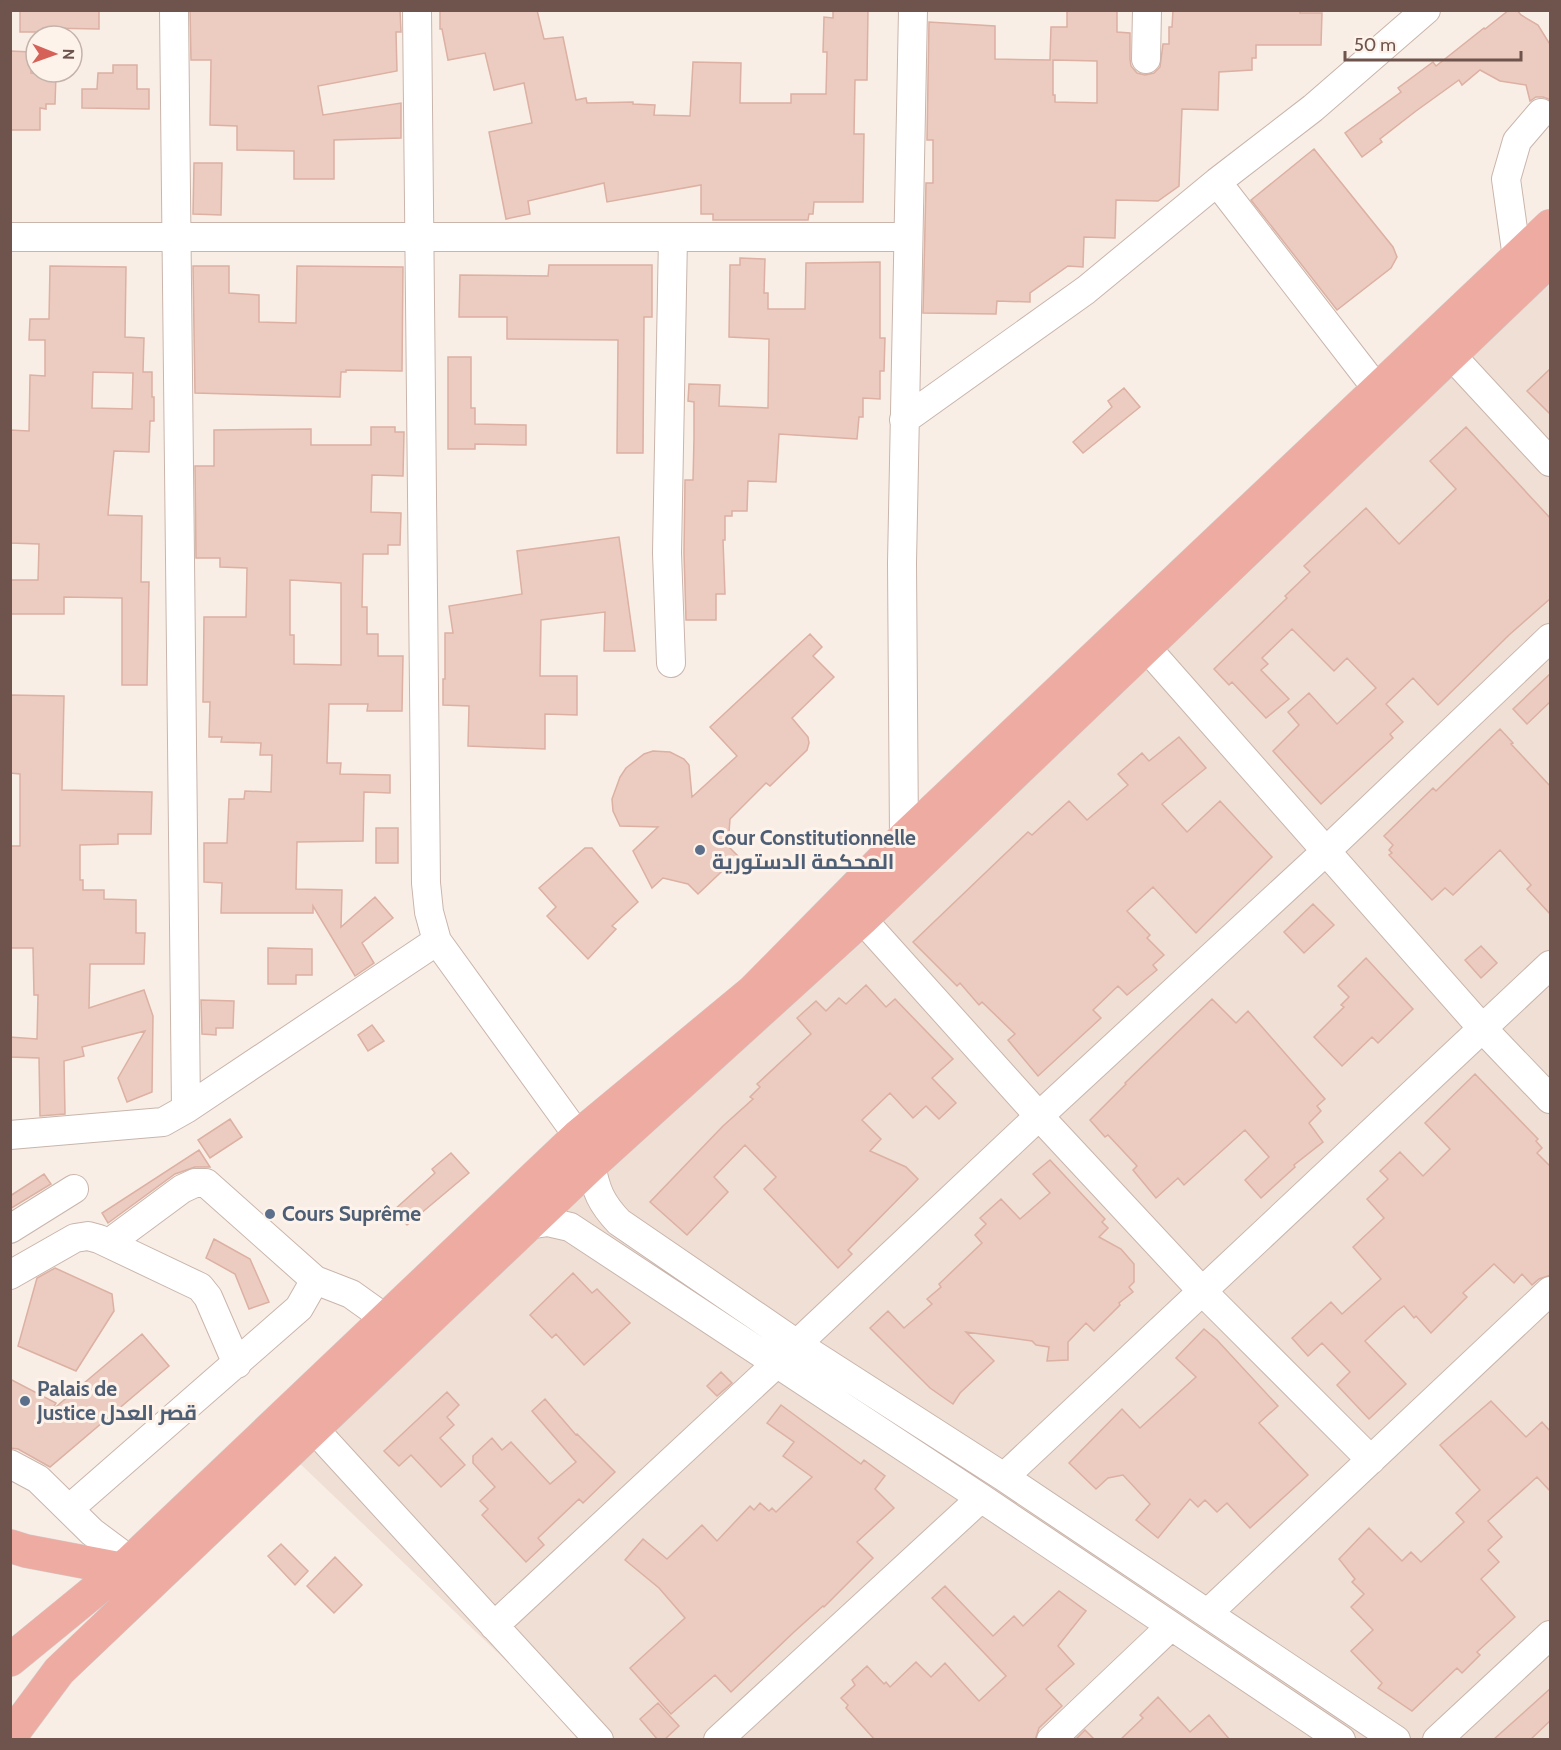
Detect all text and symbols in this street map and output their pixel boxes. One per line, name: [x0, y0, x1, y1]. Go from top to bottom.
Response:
north arrow: [24, 24, 84, 84]
scale bar: [1345, 24, 1520, 62]
text: 50 m: [1354, 34, 1396, 56]
text: N: [59, 48, 78, 60]
place label: Cour Constitutionnelle المحكمة الدستورية: [712, 825, 916, 875]
marker: Cour Constitutionnelle المحكمة الدستورية: [693, 843, 707, 857]
place label: Cours Suprême: [282, 1201, 421, 1226]
marker: Cours Suprême: [263, 1207, 277, 1221]
place label: Palais de Justice قصر العدل: [36, 1376, 197, 1425]
marker: Palais de Justice قصر العدل: [18, 1394, 32, 1408]

